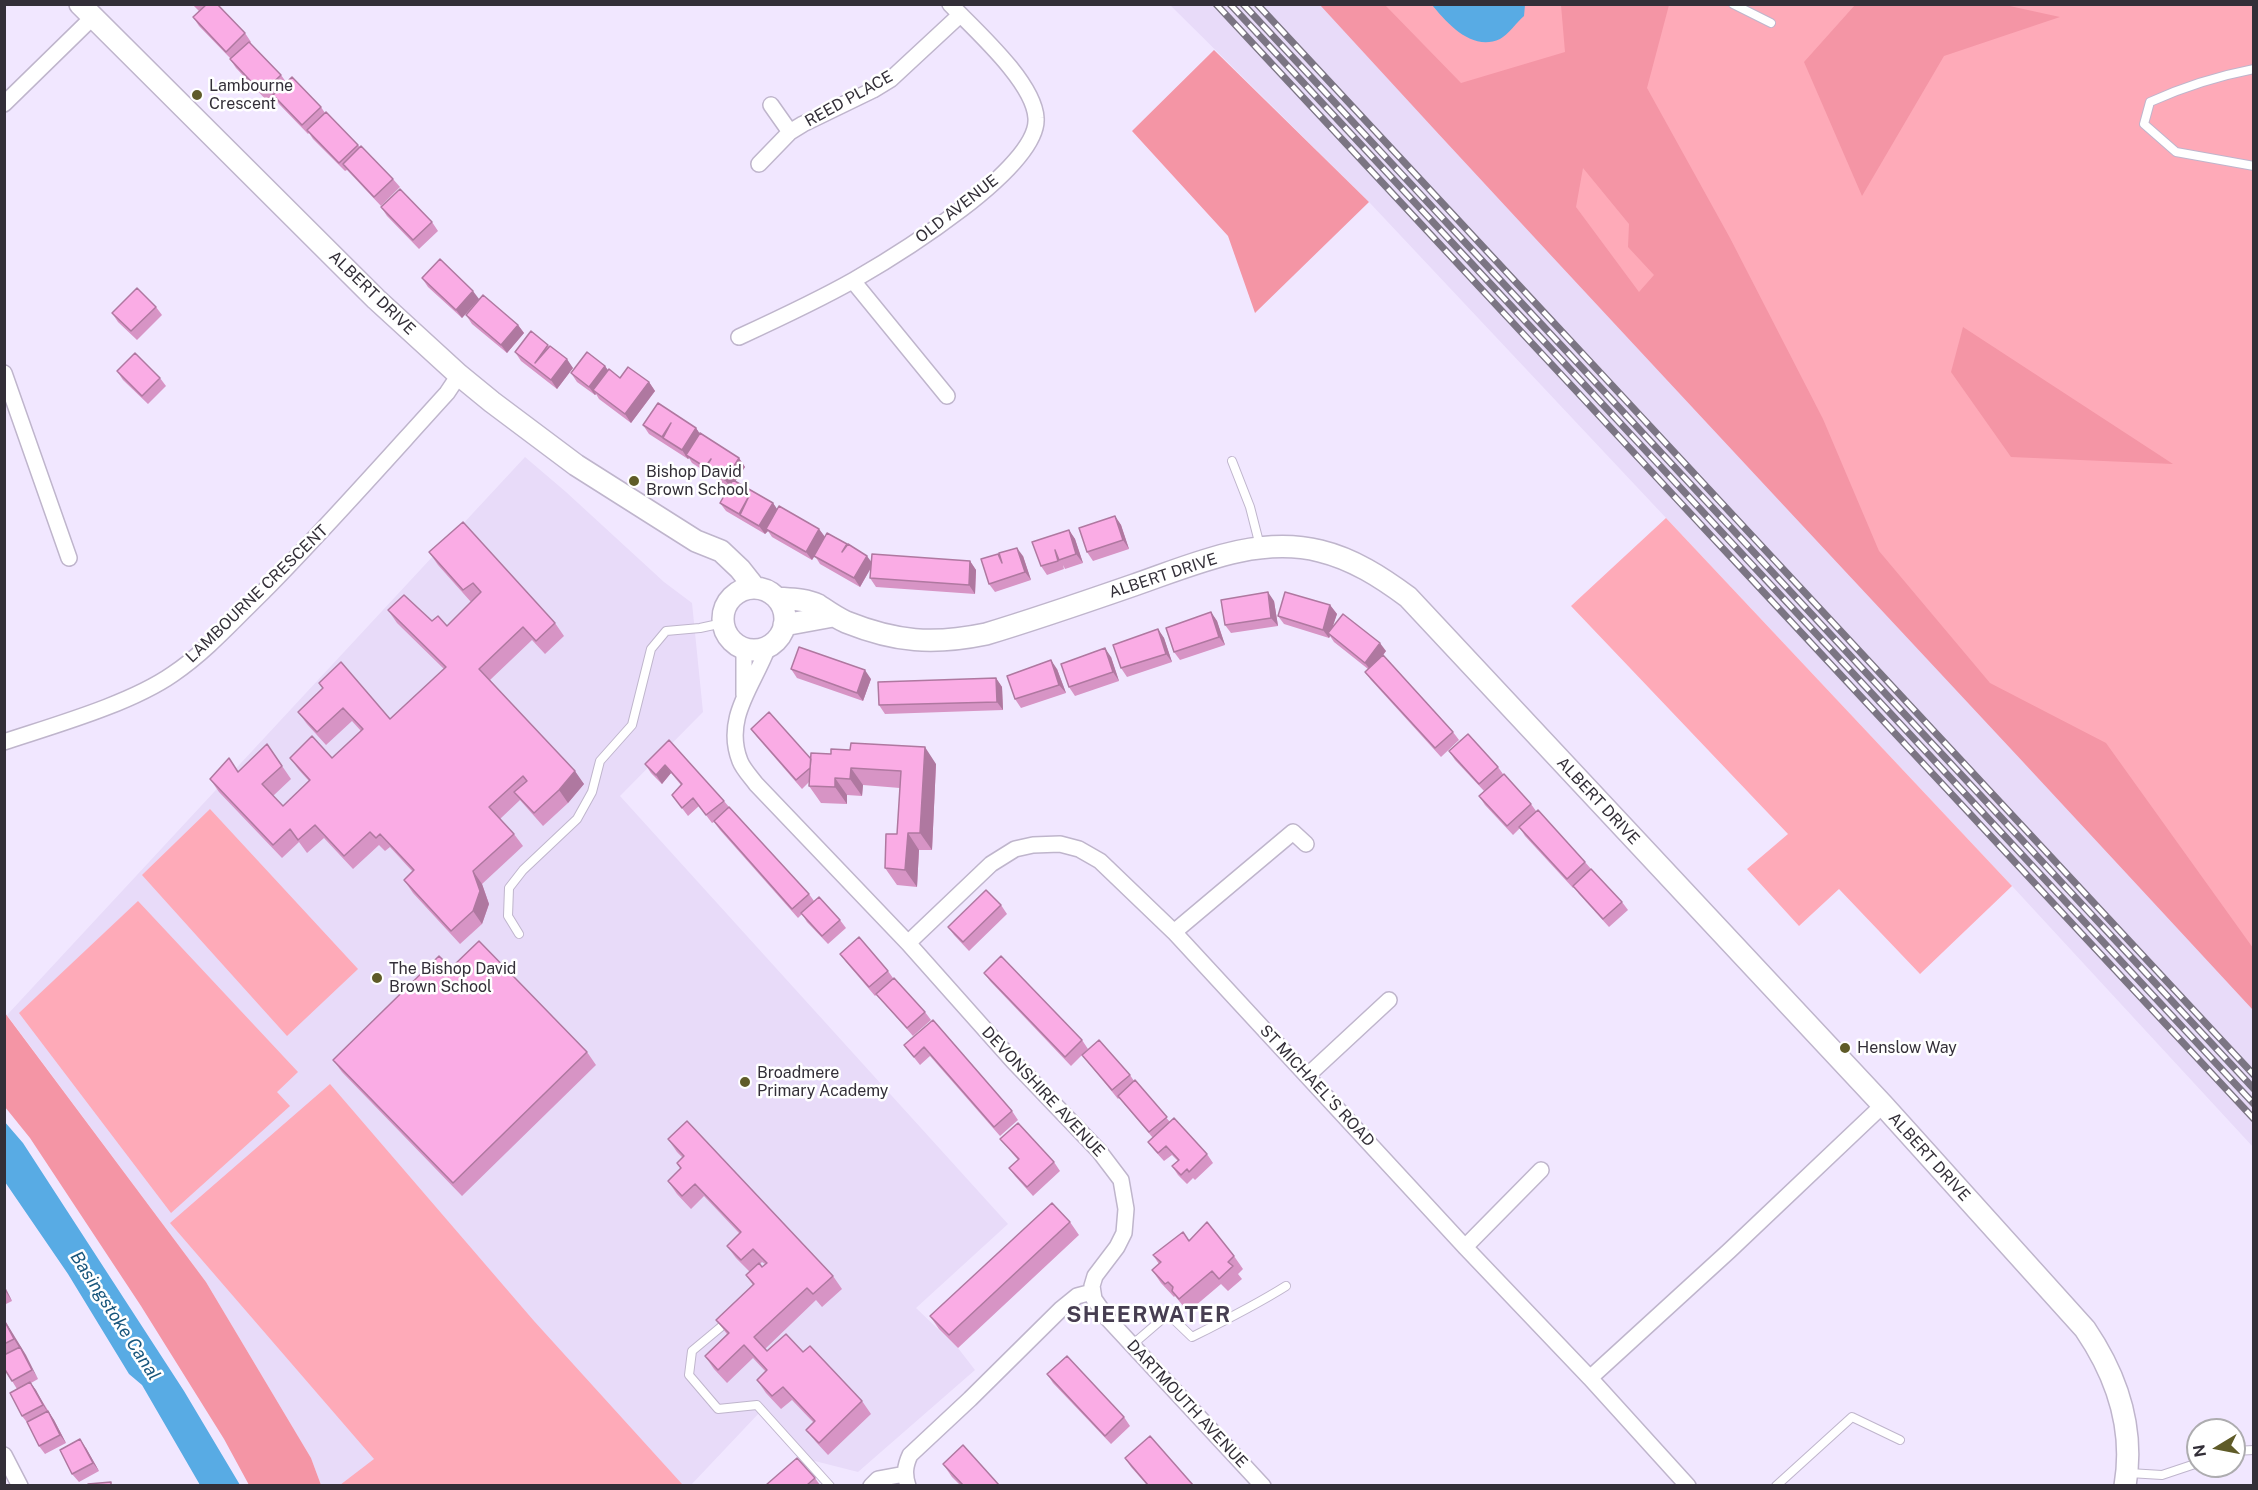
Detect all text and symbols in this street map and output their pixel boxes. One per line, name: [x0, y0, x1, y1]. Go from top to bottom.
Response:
street label: REED PLACE: [802, 67, 896, 131]
place label: Lambourne Crescent: [209, 76, 293, 114]
marker: Lambourne Crescent: [190, 88, 204, 102]
street label: OLD AVENUE: [912, 171, 1002, 247]
street label: ALBERT DRIVE: [325, 247, 419, 339]
place label: Bishop David Brown School: [646, 462, 749, 500]
marker: Bishop David Brown School: [627, 474, 641, 488]
street label: LAMBOURNE CRESCENT: [182, 521, 332, 667]
street label: ALBERT DRIVE: [1106, 549, 1220, 603]
street label: ALBERT DRIVE: [1553, 753, 1643, 849]
place label: The Bishop David Brown School: [389, 959, 516, 997]
marker: The Bishop David Brown School: [370, 971, 384, 985]
street label: ST MICHAEL'S ROAD: [1256, 1021, 1378, 1151]
street label: DEVONSHIRE AVENUE: [978, 1023, 1108, 1161]
place label: Henslow Way: [1857, 1038, 1957, 1058]
marker: Henslow Way: [1838, 1041, 1852, 1055]
place label: Broadmere Primary Academy: [757, 1063, 888, 1101]
marker: Broadmere Primary Academy: [738, 1075, 752, 1089]
street label: ALBERT DRIVE: [1884, 1109, 1974, 1205]
water label: Basingstoke Canal: [65, 1247, 165, 1385]
district label: SHEERWATER: [1066, 1302, 1232, 1328]
street label: DARTMOUTH AVENUE: [1123, 1336, 1251, 1472]
north arrow: [2186, 1418, 2246, 1478]
text: N: [2189, 1443, 2210, 1459]

